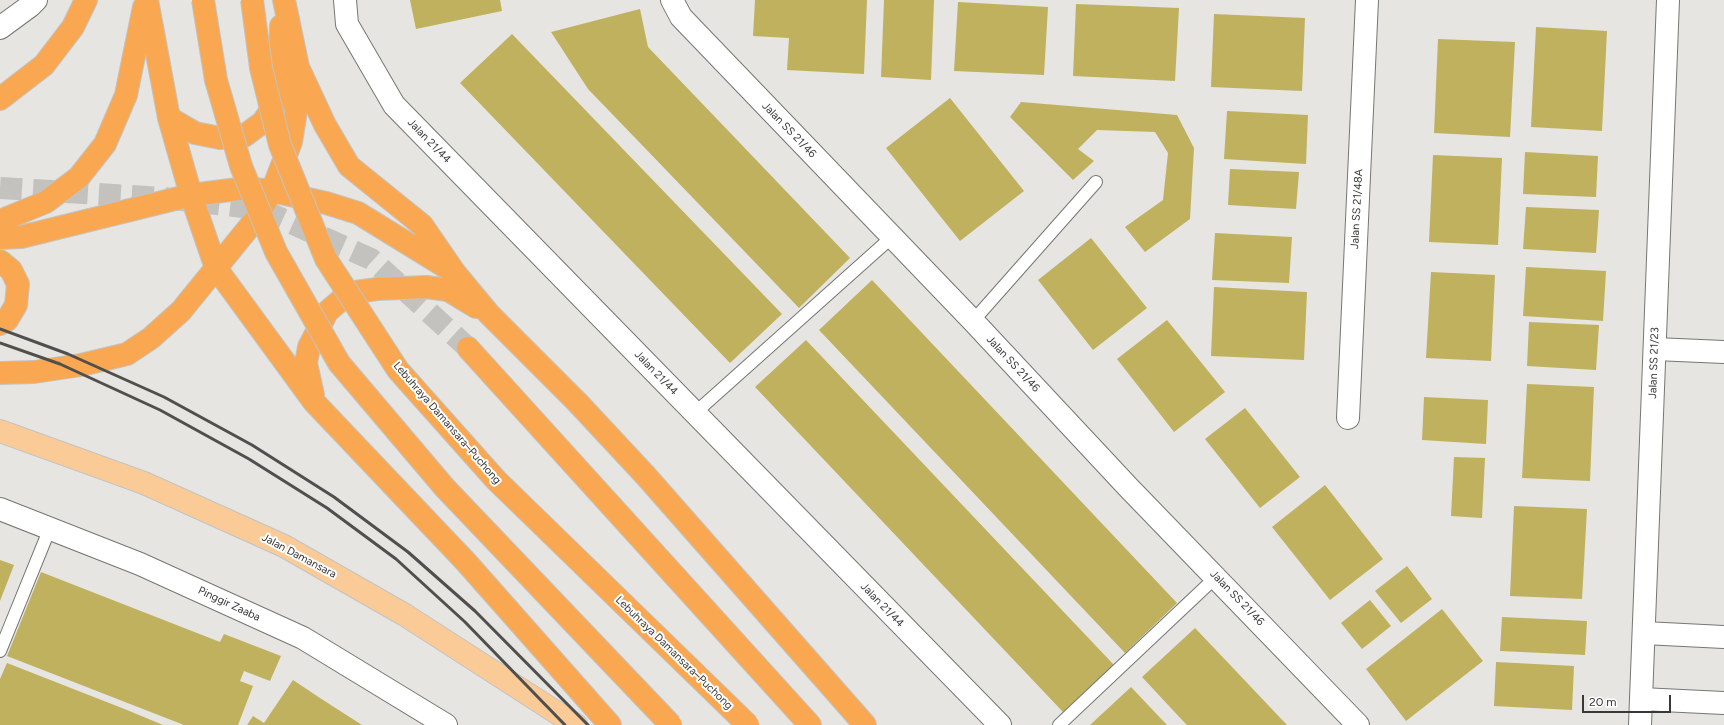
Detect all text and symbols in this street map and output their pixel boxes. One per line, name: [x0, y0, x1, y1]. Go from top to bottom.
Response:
street label: Jalan SS 21/46: [759, 99, 819, 161]
street label: Jalan 21/44: [405, 116, 453, 166]
street label: Jalan SS 21/48A: [1348, 169, 1366, 249]
street label: Jalan SS 21/23: [1646, 327, 1662, 399]
street label: Jalan SS 21/46: [983, 333, 1043, 395]
street label: Jalan 21/44: [632, 348, 680, 398]
street label: Lebuhraya Damansara–Puchong: [390, 359, 504, 487]
street label: Jalan Damansara: [259, 531, 339, 581]
street label: Jalan SS 21/46: [1207, 567, 1267, 629]
street label: Jalan 21/44: [858, 580, 906, 630]
street label: Pinggir Zaaba: [196, 584, 262, 624]
street label: Lebuhraya Damansara–Puchong: [613, 594, 735, 712]
scale bar: [1584, 687, 1673, 713]
text: 20 m: [1589, 695, 1617, 709]

